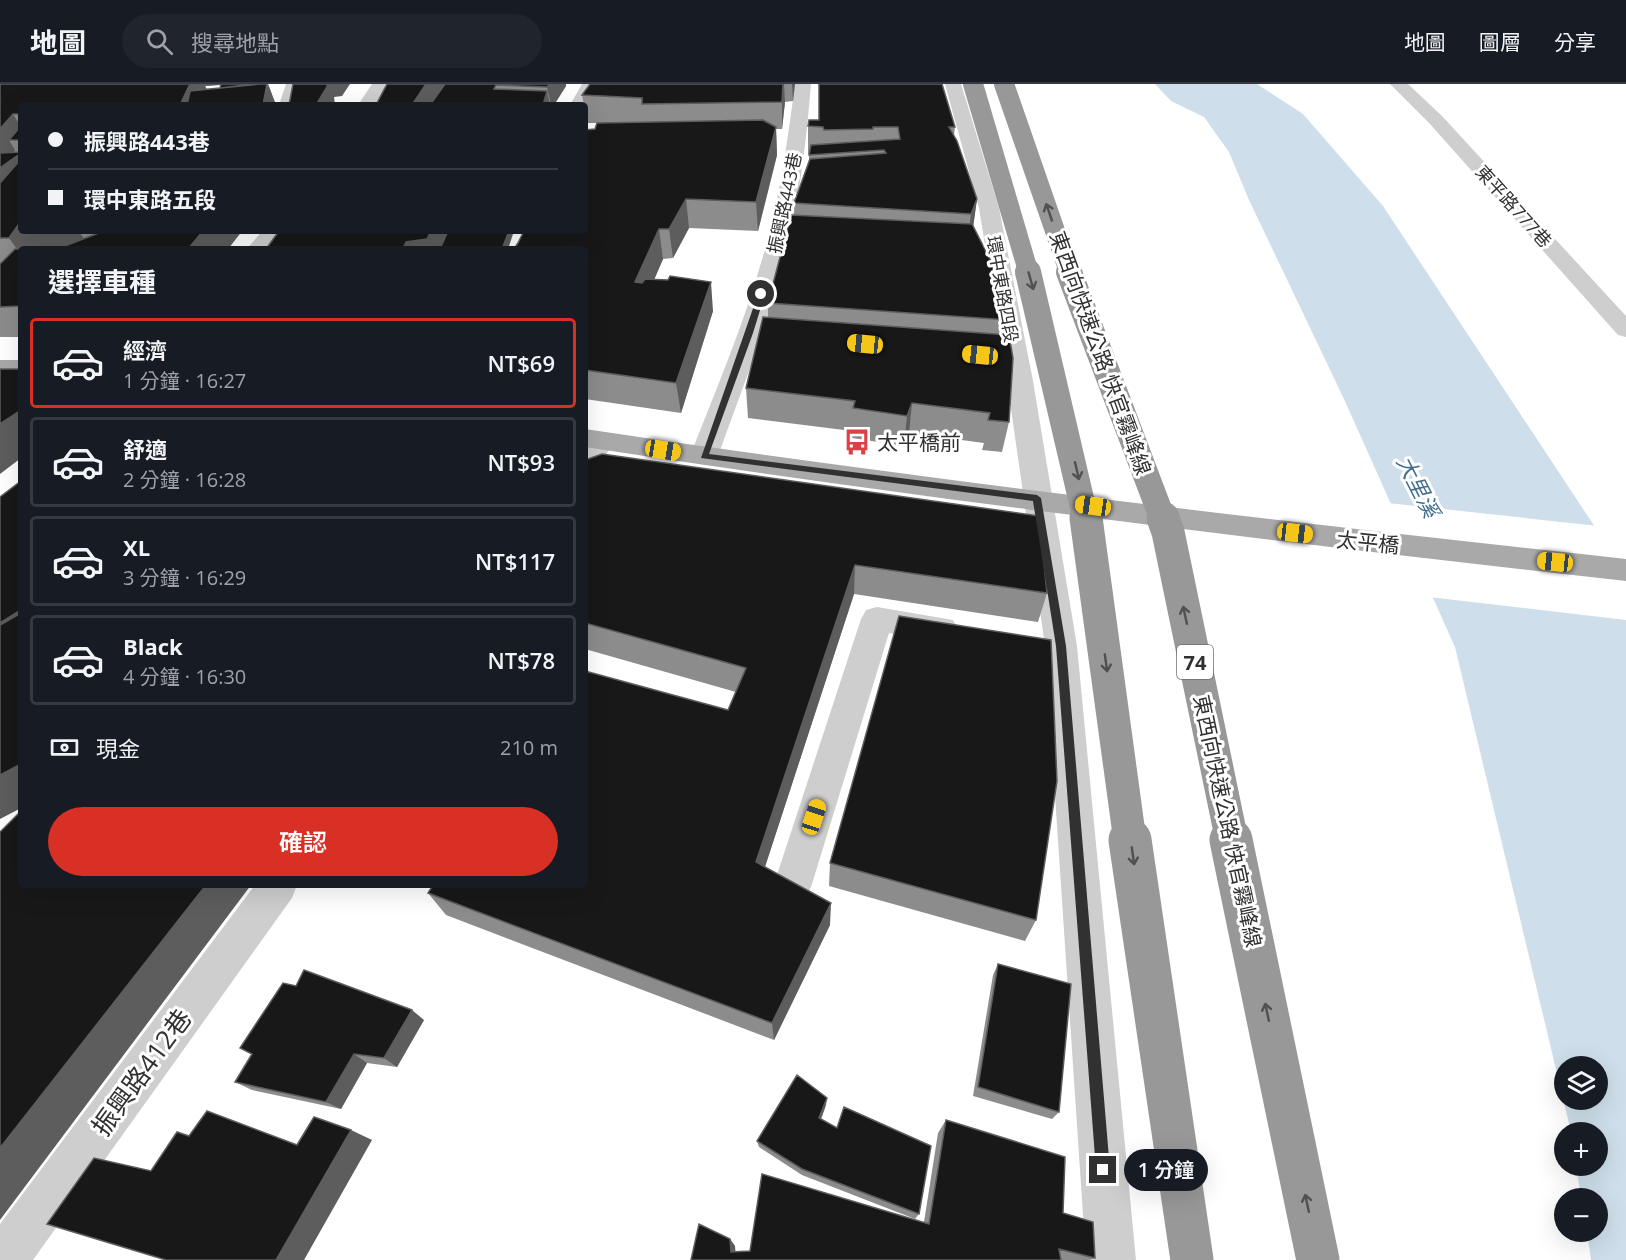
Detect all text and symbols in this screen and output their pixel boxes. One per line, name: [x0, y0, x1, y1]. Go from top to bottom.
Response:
search box: [122, 14, 542, 68]
text: 地圖: [30, 23, 86, 61]
icon: search: [143, 25, 176, 58]
text: 搜尋地點: [191, 27, 279, 57]
text: 地圖: [1404, 28, 1446, 56]
text: 圖層: [1479, 28, 1521, 56]
text: 分享: [1554, 28, 1596, 56]
text: 振興路443巷: [84, 126, 210, 156]
street label: 振興路443巷: [762, 150, 806, 256]
street label: 東平路777巷: [1471, 160, 1557, 252]
text: 環中東路五段: [84, 184, 216, 214]
one-way arrow: [1043, 203, 1054, 222]
street label: 東西向快速公路 快官霧峰線: [1044, 227, 1158, 479]
street label: 環中東路四段: [982, 234, 1024, 344]
text: 選擇車種: [48, 263, 156, 300]
one-way arrow: [1026, 271, 1037, 290]
route start: [747, 280, 774, 307]
car: [846, 333, 884, 355]
text: 經濟: [123, 335, 167, 365]
icon: car: [51, 336, 105, 390]
car: [961, 344, 999, 366]
text: NT$69: [488, 348, 555, 378]
text: 1 分鐘 · 16:27: [123, 367, 246, 394]
bus stop icon: 太平橋前: [842, 427, 872, 457]
place label: 太平橋前: [877, 428, 961, 456]
text: 舒適: [123, 434, 167, 464]
icon: car: [51, 435, 105, 489]
car: [644, 438, 682, 462]
text: NT$93: [488, 447, 555, 477]
water label: 大里溪: [1391, 450, 1449, 525]
one-way arrow: [1071, 461, 1083, 480]
text: 2 分鐘 · 16:28: [123, 466, 246, 493]
car: [1074, 495, 1112, 517]
car: [1276, 522, 1314, 544]
street label: 太平橋: [1335, 525, 1401, 559]
text: XL: [123, 532, 150, 562]
icon: car: [51, 534, 105, 588]
text: NT$117: [475, 546, 555, 576]
car: [1536, 551, 1574, 573]
text: 3 分鐘 · 16:29: [123, 564, 246, 591]
one-way arrow: [1179, 606, 1190, 625]
text: Black: [123, 631, 183, 661]
icon: car: [51, 633, 105, 687]
text: NT$78: [488, 645, 555, 675]
road number: 74: [1177, 645, 1213, 679]
one-way arrow: [1101, 653, 1112, 673]
text: 4 分鐘 · 16:30: [123, 663, 246, 690]
street label: 東西向快速公路 快官霧峰線: [1188, 692, 1268, 950]
icon: cash: [48, 731, 81, 764]
text: 現金: [96, 733, 140, 763]
text: 210 m: [500, 734, 558, 761]
car: [800, 797, 828, 837]
button: 確認: [48, 807, 558, 876]
one-way arrow: [1127, 846, 1138, 866]
street label: 振興路412巷: [83, 1001, 199, 1143]
one-way arrow: [1261, 1002, 1272, 1022]
map controls: [1554, 1056, 1608, 1242]
button: layers: [1554, 1056, 1608, 1110]
button: +: [1554, 1122, 1608, 1176]
callout: 1 分鐘: [1124, 1149, 1208, 1191]
route end: [1089, 1156, 1116, 1183]
text: 1 分鐘: [1138, 1156, 1194, 1183]
button: −: [1554, 1188, 1608, 1242]
one-way arrow: [1301, 1193, 1312, 1213]

